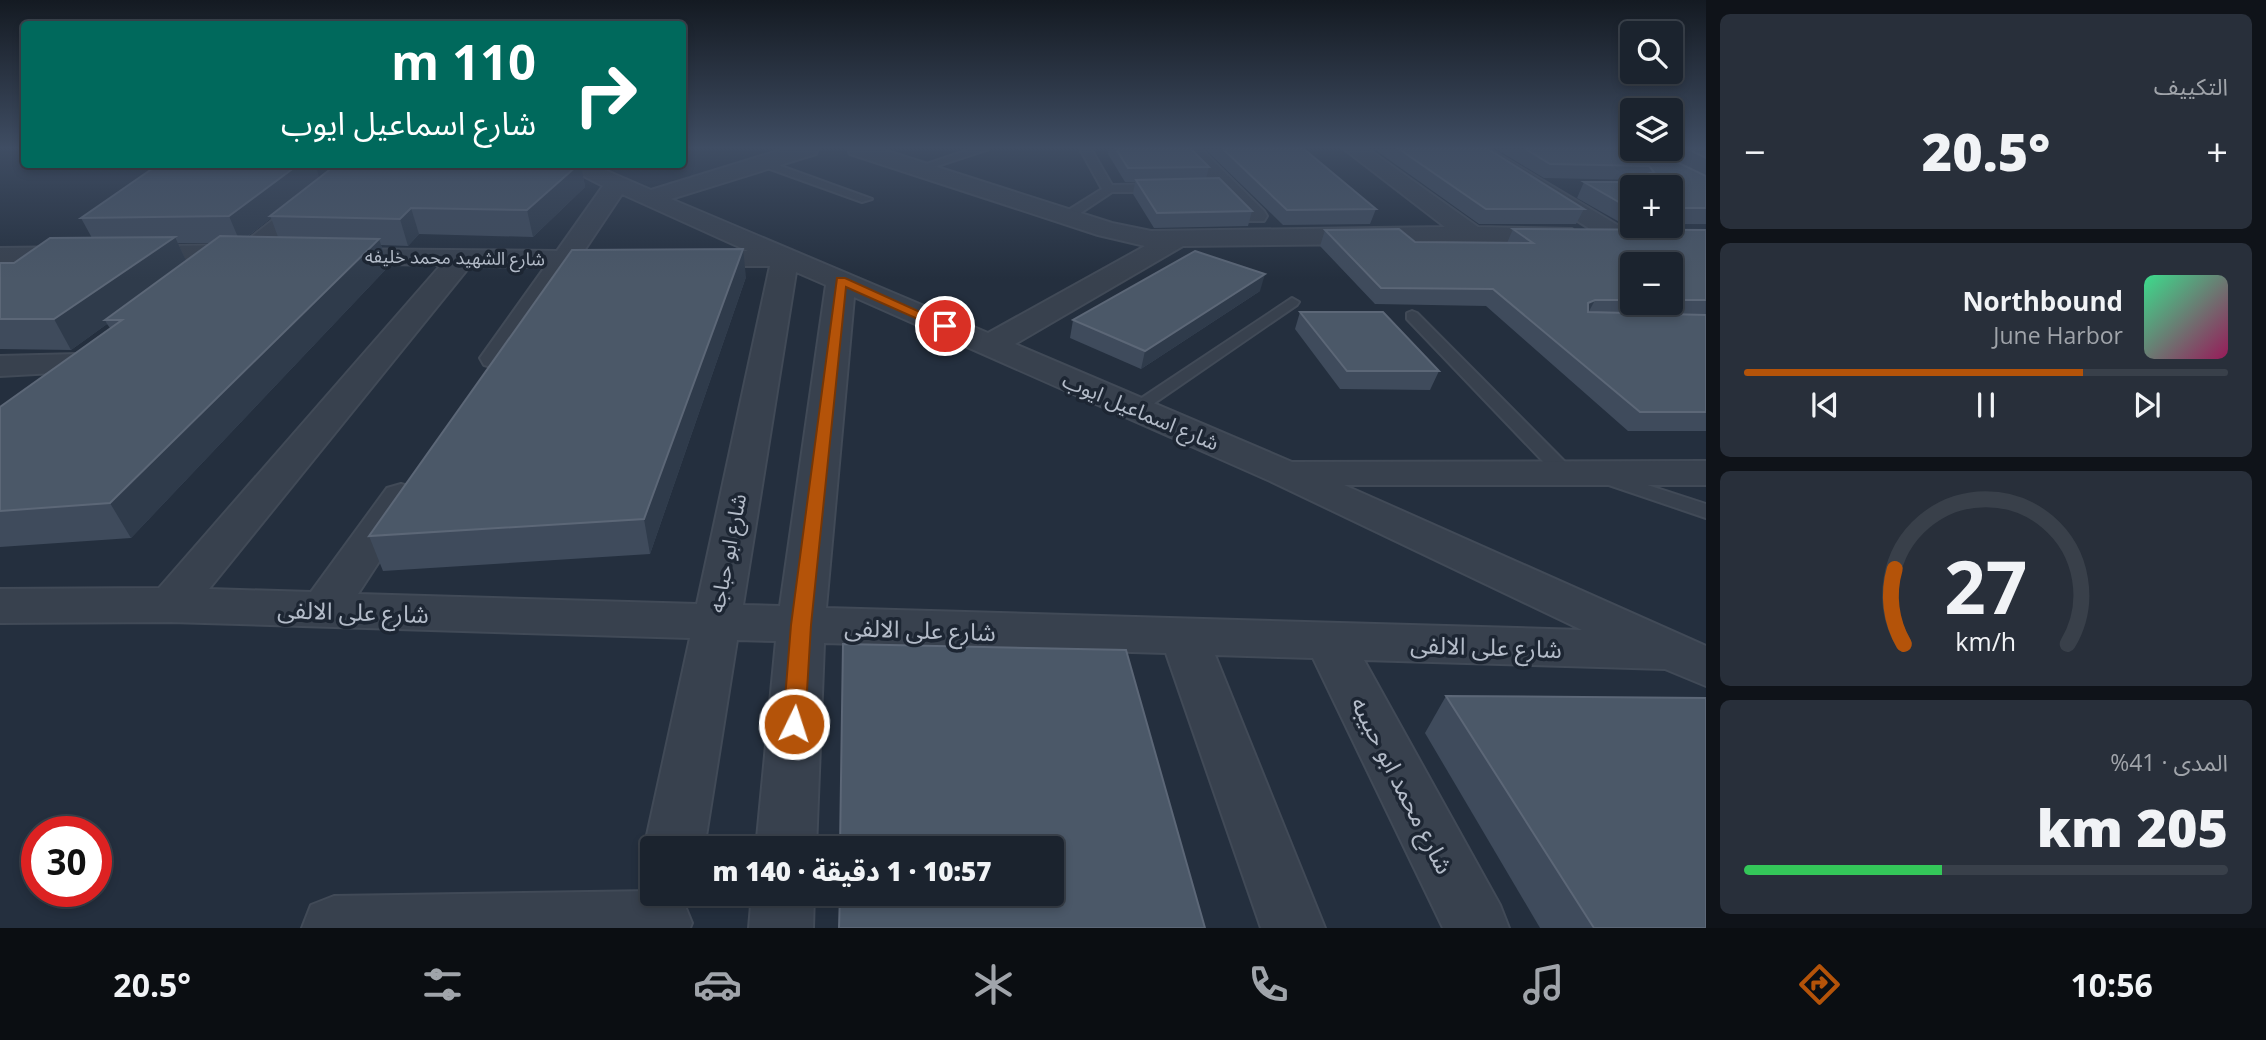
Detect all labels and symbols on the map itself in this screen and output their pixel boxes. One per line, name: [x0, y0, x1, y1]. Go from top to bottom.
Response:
street label: شارع الشهيد محمد خليفه: [365, 243, 545, 274]
pin: [915, 296, 975, 356]
street label: شارع اسماعيل ايوب: [1058, 365, 1223, 458]
street label: شارع ابو حباجه: [702, 491, 754, 615]
street label: شارع على الالفى: [277, 592, 429, 632]
street label: شارع على الالفى: [844, 610, 996, 650]
street label: شارع على الالفى: [1410, 627, 1562, 667]
position arrow: [757, 687, 831, 761]
street label: شارع محمد ابو حبيبه: [1342, 691, 1462, 880]
speed limit sign: 30: [21, 816, 112, 907]

